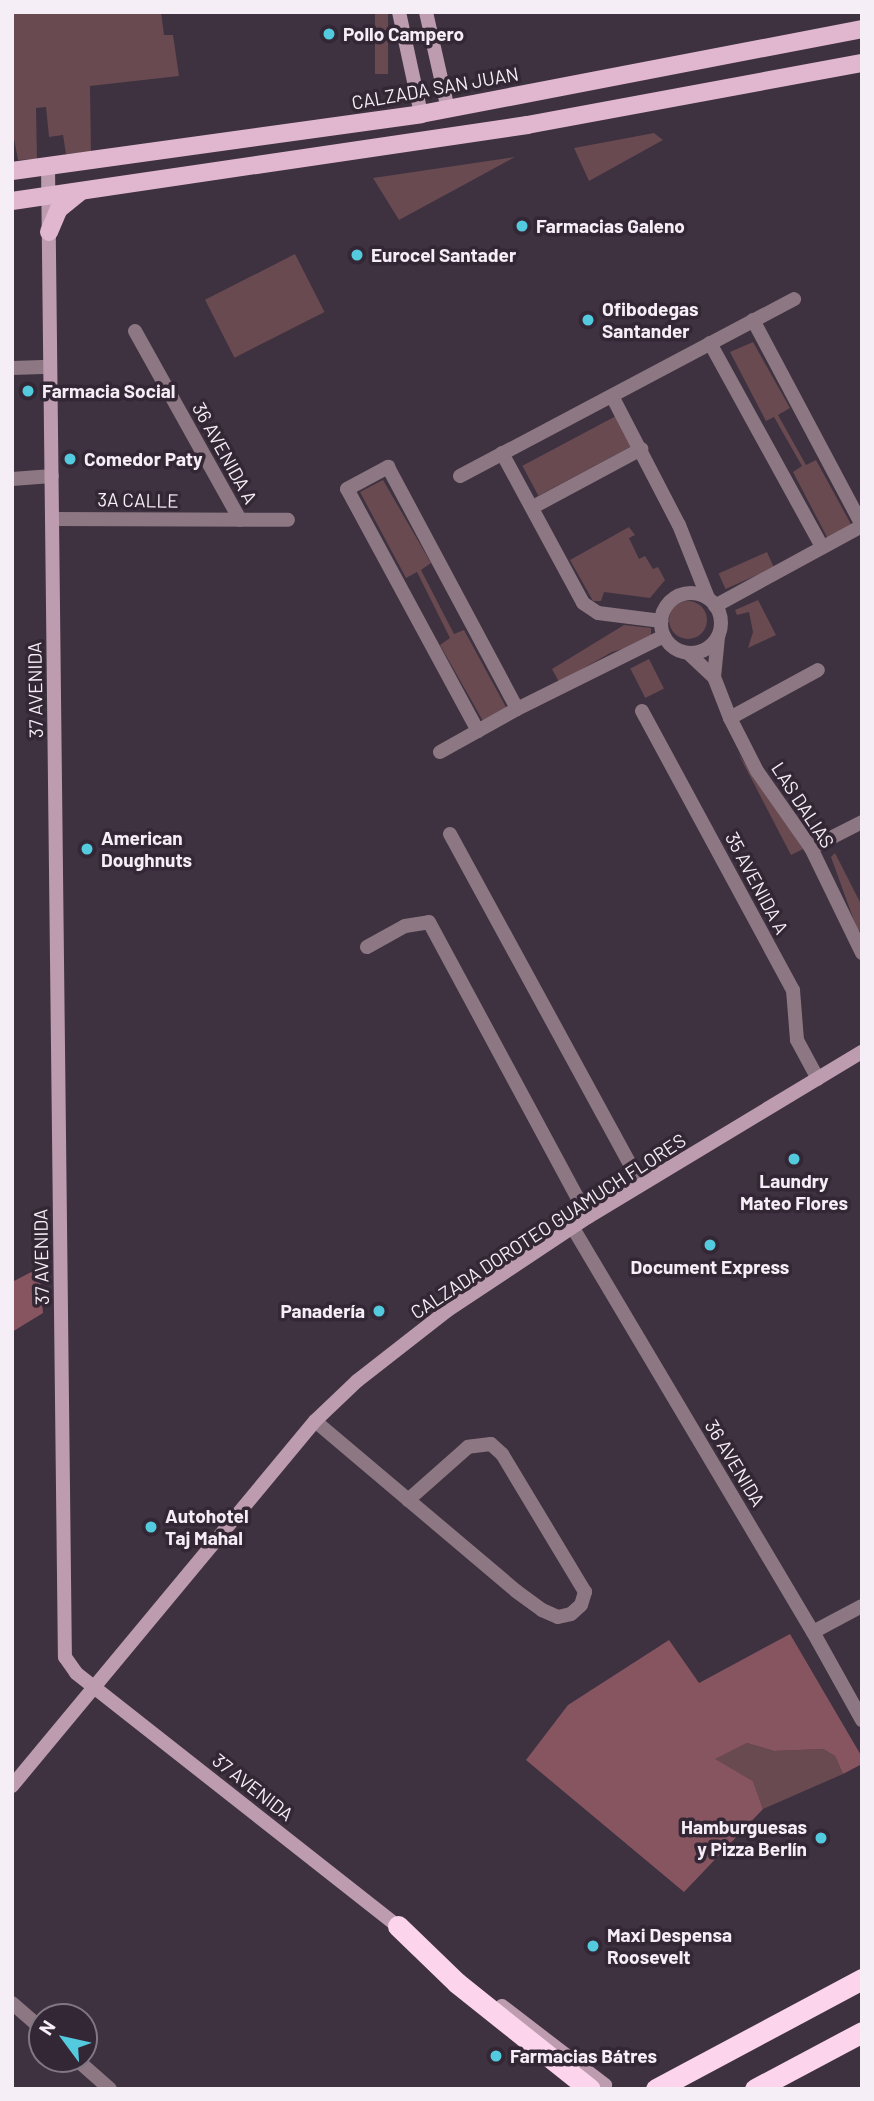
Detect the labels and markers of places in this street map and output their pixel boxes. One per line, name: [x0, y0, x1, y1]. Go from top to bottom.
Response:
place label: Pollo Campero: [343, 23, 464, 45]
marker: Pollo Campero: [321, 26, 337, 42]
place label: Farmacias Galeno: [536, 215, 685, 237]
marker: Farmacias Galeno: [514, 218, 530, 234]
place label: Eurocel Santader: [371, 244, 516, 266]
marker: Eurocel Santader: [349, 247, 365, 263]
place label: Ofibodegas Santander: [602, 298, 699, 342]
marker: Ofibodegas Santander: [580, 312, 596, 328]
place label: Farmacia Social: [42, 380, 175, 402]
marker: Farmacia Social: [20, 383, 36, 399]
place label: Comedor Paty: [84, 448, 203, 470]
marker: Comedor Paty: [62, 451, 78, 467]
place label: American Doughnuts: [101, 827, 192, 871]
marker: American Doughnuts: [79, 841, 95, 857]
marker: Laundry Mateo Flores: [786, 1151, 802, 1167]
place label: Laundry Mateo Flores: [740, 1170, 848, 1214]
marker: Document Express: [702, 1237, 718, 1253]
place label: Document Express: [631, 1256, 789, 1278]
place label: Panadería: [280, 1300, 365, 1322]
marker: Panadería: [371, 1303, 387, 1319]
place label: Autohotel Taj Mahal: [165, 1505, 249, 1549]
marker: Autohotel Taj Mahal: [143, 1519, 159, 1535]
place label: Hamburguesas y Pizza Berlín: [681, 1816, 807, 1860]
marker: Hamburguesas y Pizza Berlín: [813, 1830, 829, 1846]
place label: Maxi Despensa Roosevelt: [607, 1924, 732, 1968]
marker: Maxi Despensa Roosevelt: [585, 1938, 601, 1954]
place label: Farmacias Bátres: [510, 2045, 657, 2067]
marker: Farmacias Bátres: [488, 2048, 504, 2064]

